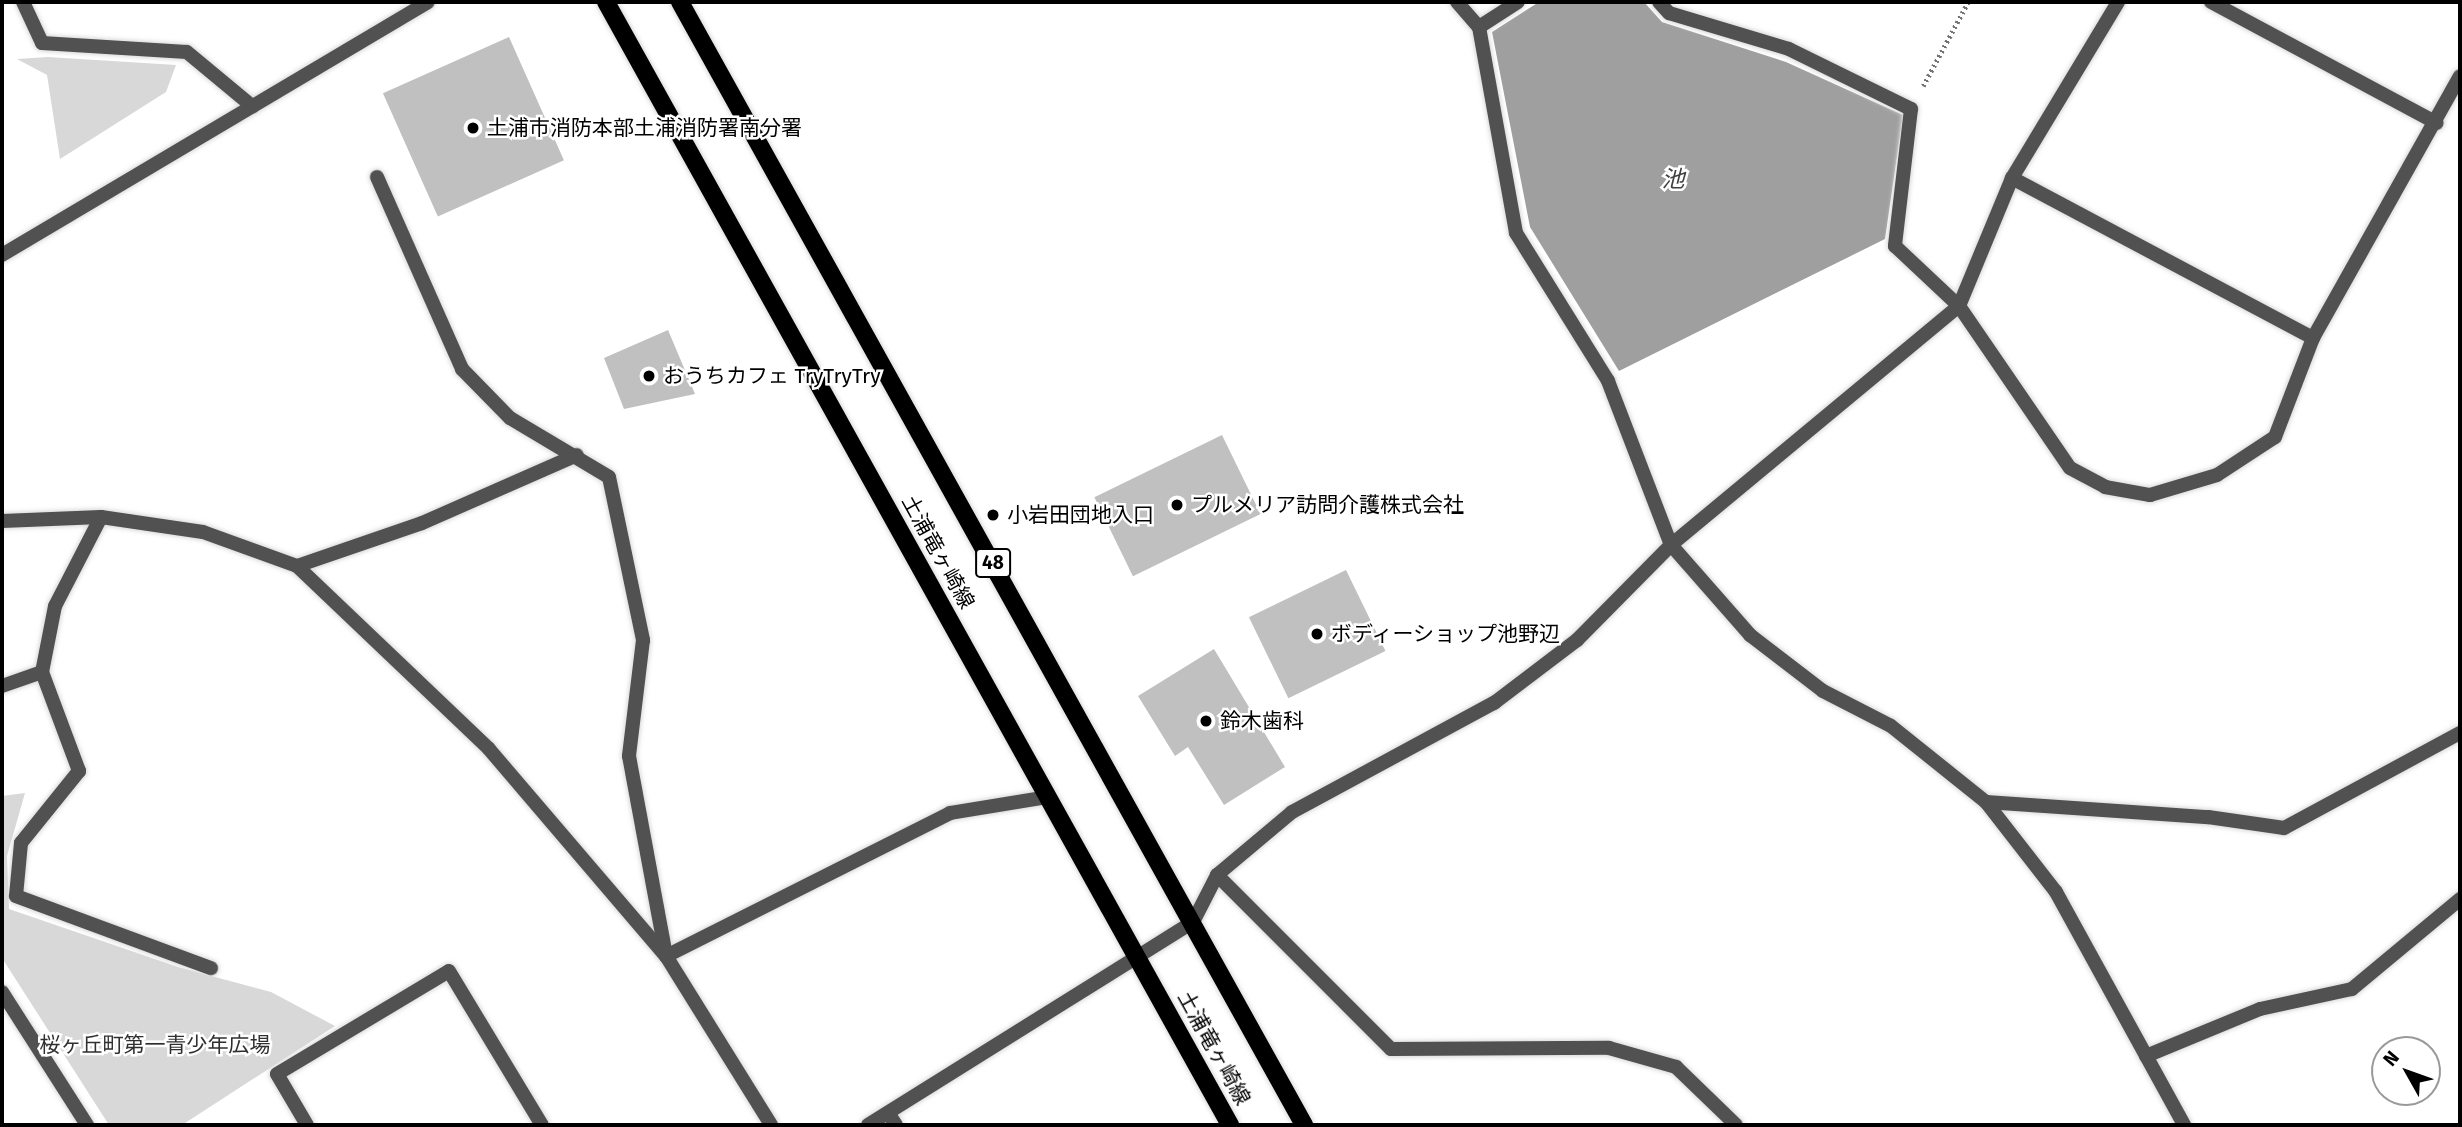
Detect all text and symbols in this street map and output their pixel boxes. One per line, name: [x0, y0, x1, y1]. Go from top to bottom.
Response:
place label: 土浦市消防本部土浦消防署南分署: [487, 115, 802, 141]
marker: 土浦市消防本部土浦消防署南分署: [465, 120, 481, 136]
water label: 池: [1662, 165, 1684, 193]
place label: おうちカフェ TryTryTry: [663, 363, 881, 389]
marker: おうちカフェ TryTryTry: [641, 368, 657, 384]
street label: 土浦竜ヶ崎線: [896, 491, 980, 613]
place label: プルメリア訪問介護株式会社: [1191, 492, 1464, 518]
marker: プルメリア訪問介護株式会社: [1169, 497, 1185, 513]
place label: 小岩田団地入口: [1007, 502, 1154, 528]
marker: 小岩田団地入口: [985, 507, 1001, 523]
road number: 48: [974, 548, 1012, 578]
place label: ボディーショップ池野辺: [1331, 621, 1562, 647]
marker: ボディーショップ池野辺: [1309, 626, 1325, 642]
place label: 鈴木歯科: [1220, 708, 1304, 734]
marker: 鈴木歯科: [1198, 713, 1214, 729]
street label: 土浦竜ヶ崎線: [1172, 987, 1256, 1109]
park label: 桜ヶ丘町第一青少年広場: [40, 1032, 270, 1058]
north arrow: [2371, 1036, 2441, 1106]
text: N: [2378, 1046, 2404, 1071]

